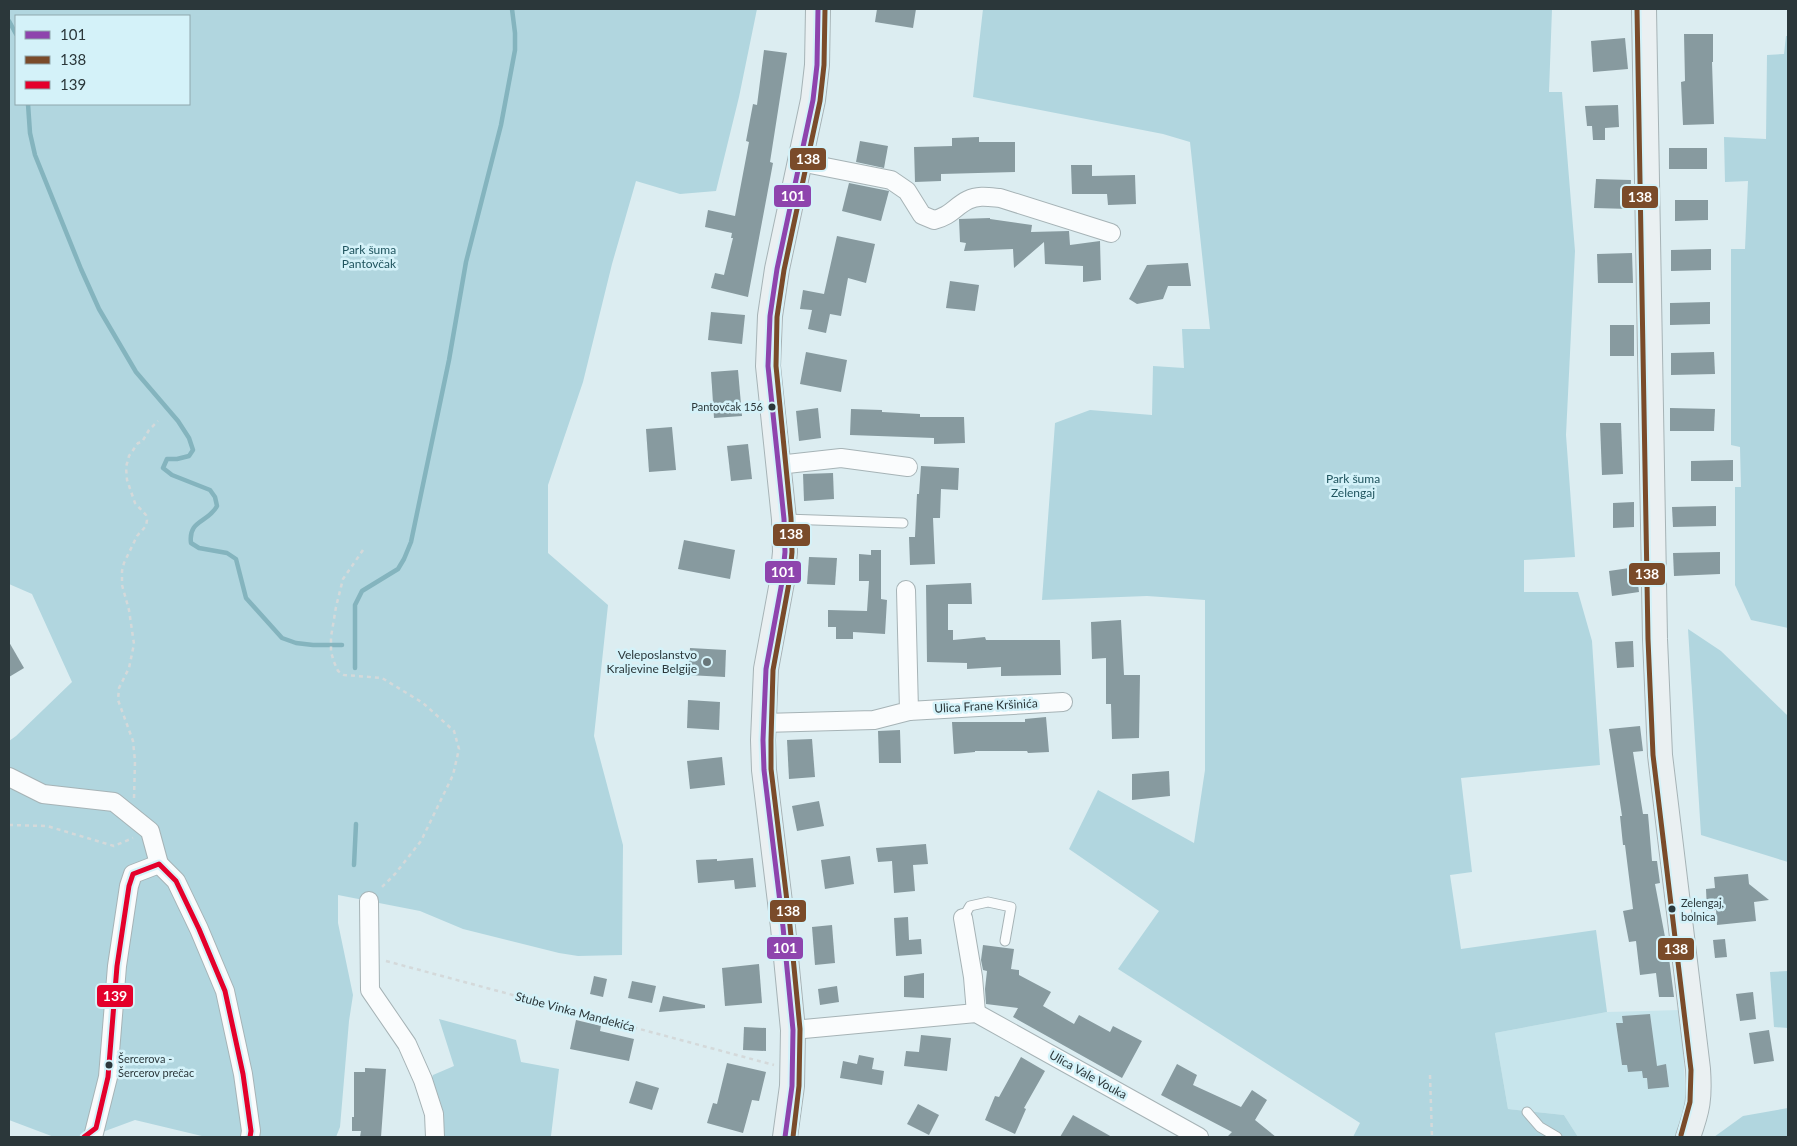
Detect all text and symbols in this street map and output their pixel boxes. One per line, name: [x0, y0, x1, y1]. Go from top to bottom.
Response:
legend: [15, 15, 190, 105]
text: 101: [60, 25, 86, 43]
text: 138: [60, 50, 86, 68]
text: 139: [60, 75, 86, 93]
line badge: 138: [789, 147, 827, 171]
text: 138: [796, 150, 820, 167]
line badge: 101: [773, 184, 812, 208]
line badge: 138: [1621, 185, 1659, 209]
text: 101: [781, 187, 805, 204]
text: 138: [1628, 188, 1652, 205]
park label: Park šuma Pantovčak: [342, 242, 397, 271]
place label: Pantovčak 156: [691, 400, 763, 413]
marker: Pantovčak 156: [767, 402, 777, 412]
park label: Park šuma Zelengaj: [1326, 471, 1380, 500]
line badge: 138: [772, 523, 811, 547]
text: 138: [779, 525, 803, 542]
line badge: 101: [764, 560, 802, 584]
line badge: 138: [1628, 562, 1666, 586]
text: 101: [771, 563, 795, 580]
text: 138: [1635, 565, 1659, 582]
place label: Veleposlanstvo Kraljevine Belgije: [607, 647, 697, 676]
marker: Veleposlanstvo Kraljevine Belgije: [701, 656, 713, 668]
street label: Ulica Frane Kršinića: [934, 695, 1038, 716]
place label: Zelengaj, bolnica: [1681, 896, 1724, 923]
line badge: 138: [769, 899, 807, 923]
text: 138: [776, 902, 800, 919]
marker: Zelengaj, bolnica: [1667, 904, 1677, 914]
line badge: 101: [766, 936, 804, 960]
line badge: 138: [1657, 937, 1695, 961]
text: 101: [773, 939, 797, 956]
text: 138: [1664, 940, 1688, 957]
line badge: 139: [96, 984, 134, 1008]
text: 139: [103, 987, 127, 1004]
street label: Stube Vinka Mandekića: [514, 988, 637, 1035]
street label: Ulica Vale Vouka: [1047, 1047, 1130, 1102]
place label: Šercerova - Šercerov prečac: [118, 1052, 194, 1079]
marker: Šercerova - Šercerov prečac: [104, 1060, 114, 1070]

